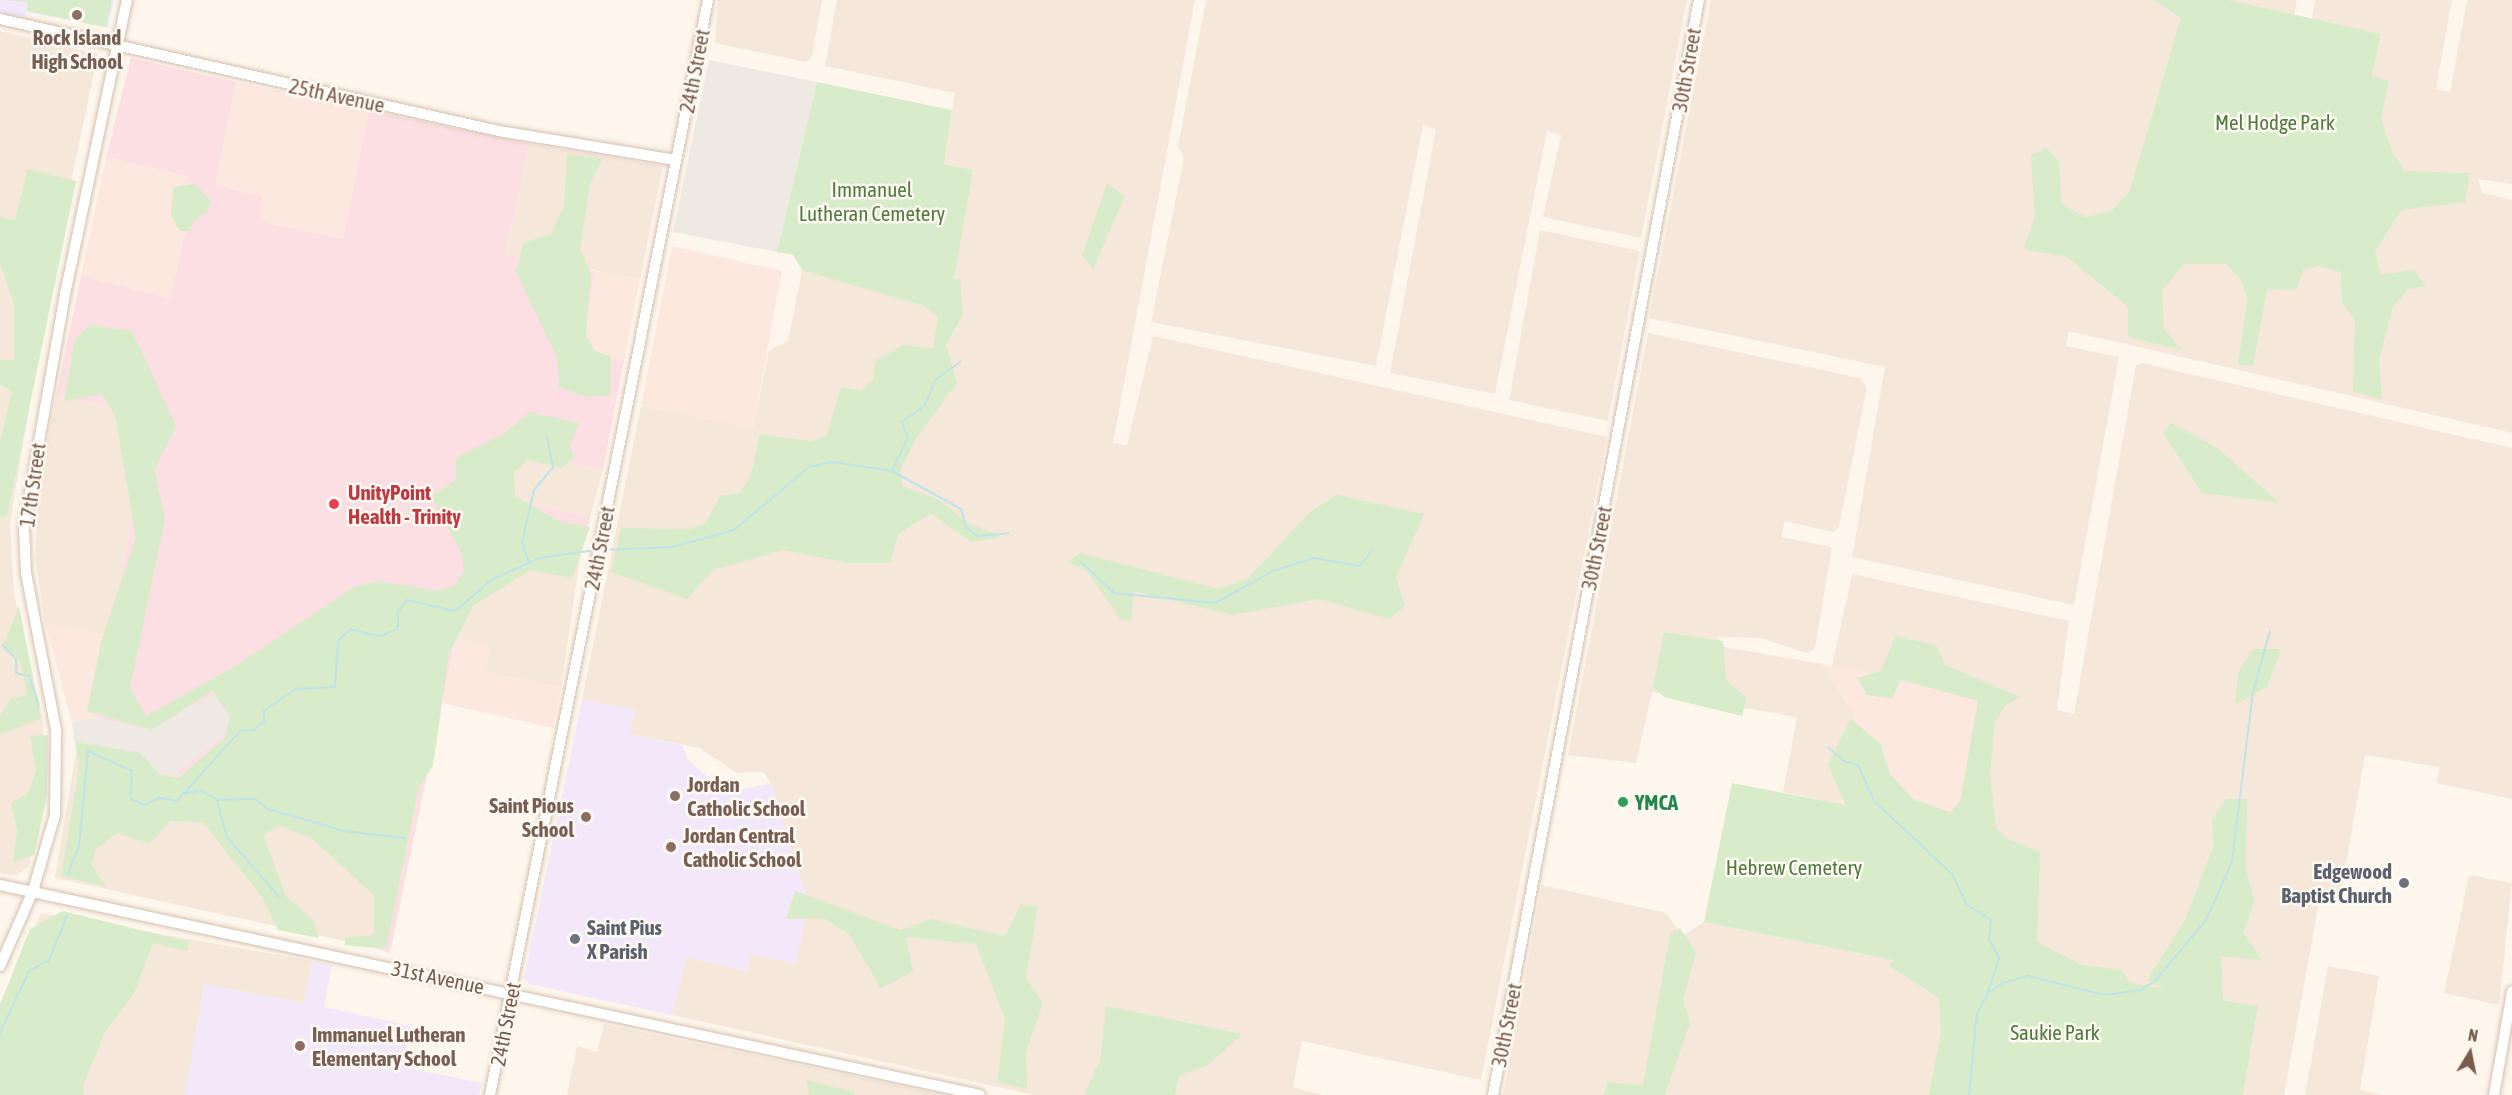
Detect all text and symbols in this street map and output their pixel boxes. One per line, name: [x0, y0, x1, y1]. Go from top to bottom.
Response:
marker: Rock Island High School: [70, 8, 84, 22]
place label: Rock Island High School: [31, 24, 123, 74]
street label: 30th Street: [1666, 26, 1706, 114]
street label: 24th Street: [674, 27, 714, 115]
street label: 25th Avenue: [287, 73, 387, 117]
park label: Mel Hodge Park: [2215, 109, 2335, 135]
park label: Immanuel Lutheran Cemetery: [799, 176, 945, 226]
street label: 17th Street: [14, 441, 50, 529]
place label: UnityPoint Health - Trinity: [348, 479, 461, 529]
marker: UnityPoint Health - Trinity: [325, 495, 343, 513]
street label: 24th Street: [579, 504, 619, 592]
street label: 30th Street: [1576, 504, 1616, 592]
place label: Jordan Catholic School: [687, 771, 805, 821]
marker: Jordan Catholic School: [668, 789, 682, 803]
place label: YMCA: [1635, 789, 1678, 815]
place label: Saint Pious School: [489, 792, 574, 842]
marker: YMCA: [1616, 795, 1630, 809]
marker: Saint Pious School: [579, 810, 593, 824]
place label: Jordan Central Catholic School: [683, 822, 801, 872]
marker: Jordan Central Catholic School: [664, 840, 678, 854]
park label: Hebrew Cemetery: [1726, 854, 1862, 880]
place label: Edgewood Baptist Church: [2281, 858, 2392, 908]
marker: Edgewood Baptist Church: [2397, 876, 2411, 890]
place label: Saint Pius X Parish: [587, 914, 662, 964]
marker: Saint Pius X Parish: [568, 932, 582, 946]
street label: 31st Avenue: [389, 955, 487, 999]
street label: 24th Street: [485, 980, 525, 1068]
street label: 30th Street: [1486, 981, 1526, 1069]
park label: Saukie Park: [2010, 1019, 2100, 1045]
place label: Immanuel Lutheran Elementary School: [312, 1021, 465, 1071]
north arrow: [2440, 1023, 2500, 1083]
text: N: [2467, 1026, 2479, 1045]
marker: Immanuel Lutheran Elementary School: [293, 1039, 307, 1053]

